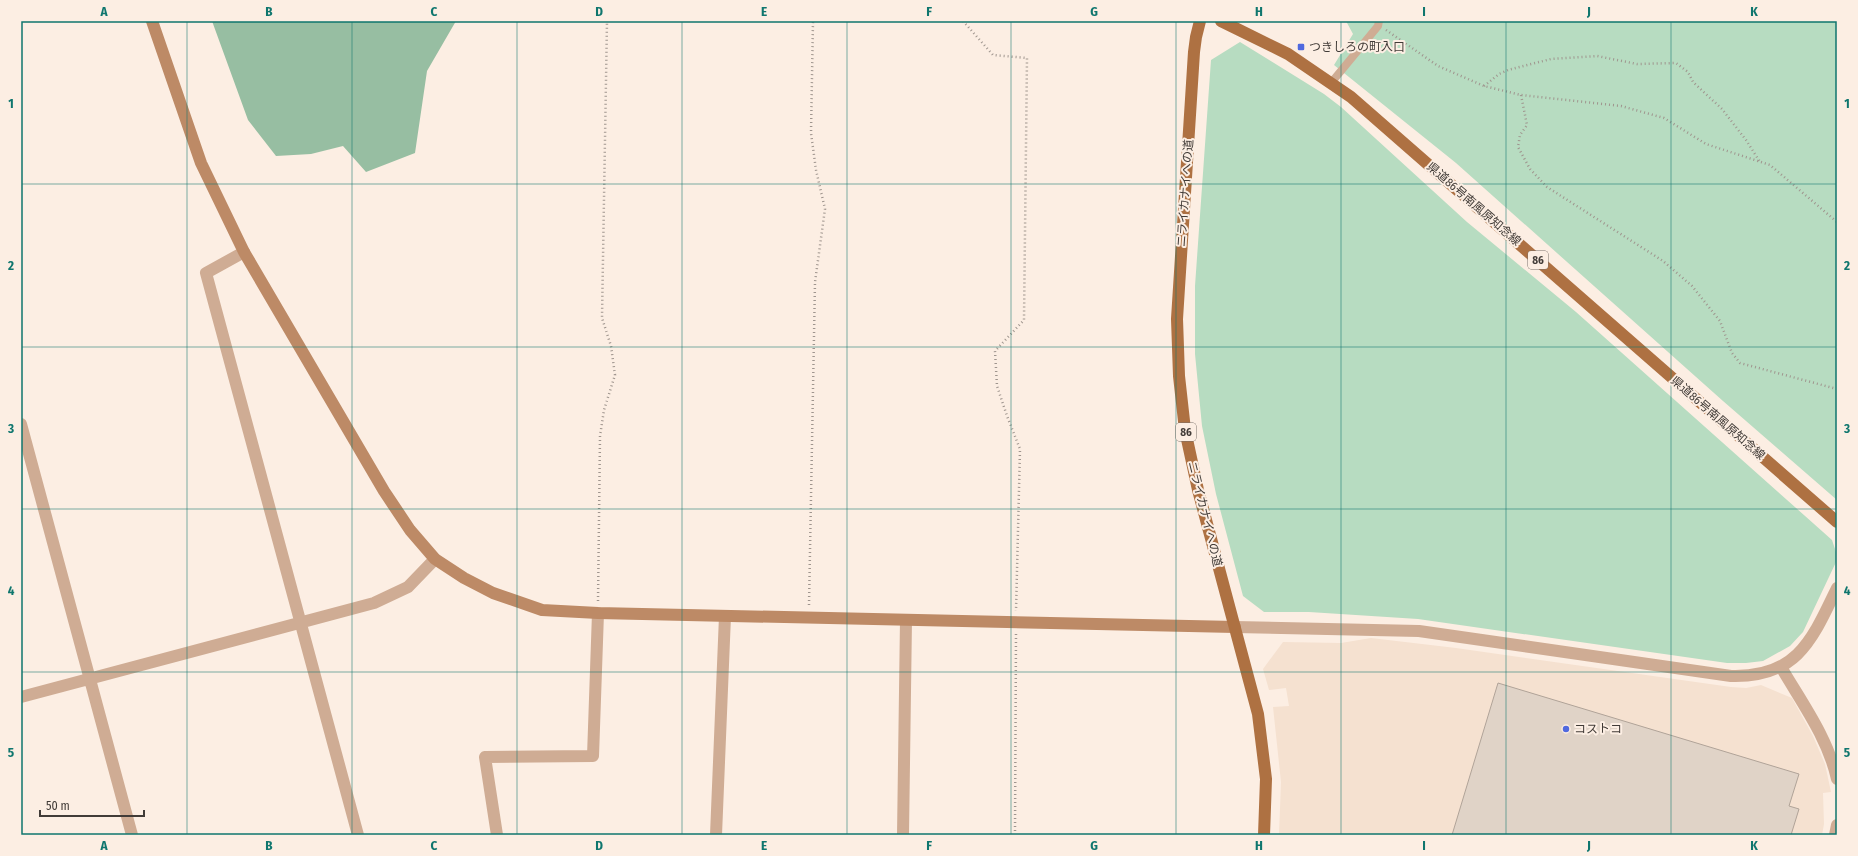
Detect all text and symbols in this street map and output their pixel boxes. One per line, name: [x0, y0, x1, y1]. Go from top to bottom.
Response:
text: A: [99, 4, 108, 19]
text: B: [265, 4, 273, 19]
text: C: [431, 4, 438, 19]
text: D: [595, 4, 603, 19]
text: E: [761, 4, 767, 19]
text: F: [926, 4, 932, 19]
text: G: [1090, 4, 1098, 19]
text: H: [1255, 4, 1263, 19]
text: I: [1422, 4, 1426, 19]
text: J: [1586, 4, 1591, 19]
text: K: [1750, 4, 1758, 19]
place label: つきしろの町入口: [1309, 40, 1405, 54]
marker: つきしろの町入口: [1296, 42, 1306, 52]
text: 1: [8, 96, 14, 111]
text: 1: [1844, 96, 1850, 111]
street label: ニライカナイへの道: [1174, 139, 1196, 247]
street label: 県道86号南風原知念線: [1424, 159, 1524, 249]
road number: 86: [1528, 251, 1548, 269]
text: 2: [7, 258, 14, 273]
text: 2: [1843, 258, 1850, 273]
street label: 県道86号南風原知念線: [1668, 373, 1768, 463]
text: 3: [7, 421, 14, 436]
text: 3: [1843, 421, 1850, 436]
road number: 86: [1176, 423, 1196, 441]
street label: ニライカナイへの道: [1185, 460, 1225, 568]
text: 4: [8, 583, 15, 598]
text: 4: [1844, 583, 1851, 598]
place label: コストコ: [1574, 722, 1622, 736]
marker: コストコ: [1561, 724, 1571, 734]
text: 5: [8, 745, 14, 760]
text: 5: [1844, 745, 1850, 760]
scale bar: [40, 792, 144, 818]
text: 50 m: [46, 799, 70, 813]
text: A: [99, 838, 108, 853]
text: B: [265, 838, 273, 853]
text: C: [431, 838, 438, 853]
text: D: [595, 838, 603, 853]
text: E: [761, 838, 767, 853]
text: F: [926, 838, 932, 853]
text: G: [1090, 838, 1098, 853]
text: H: [1255, 838, 1263, 853]
text: I: [1422, 838, 1426, 853]
text: J: [1586, 838, 1591, 853]
text: K: [1750, 838, 1758, 853]

